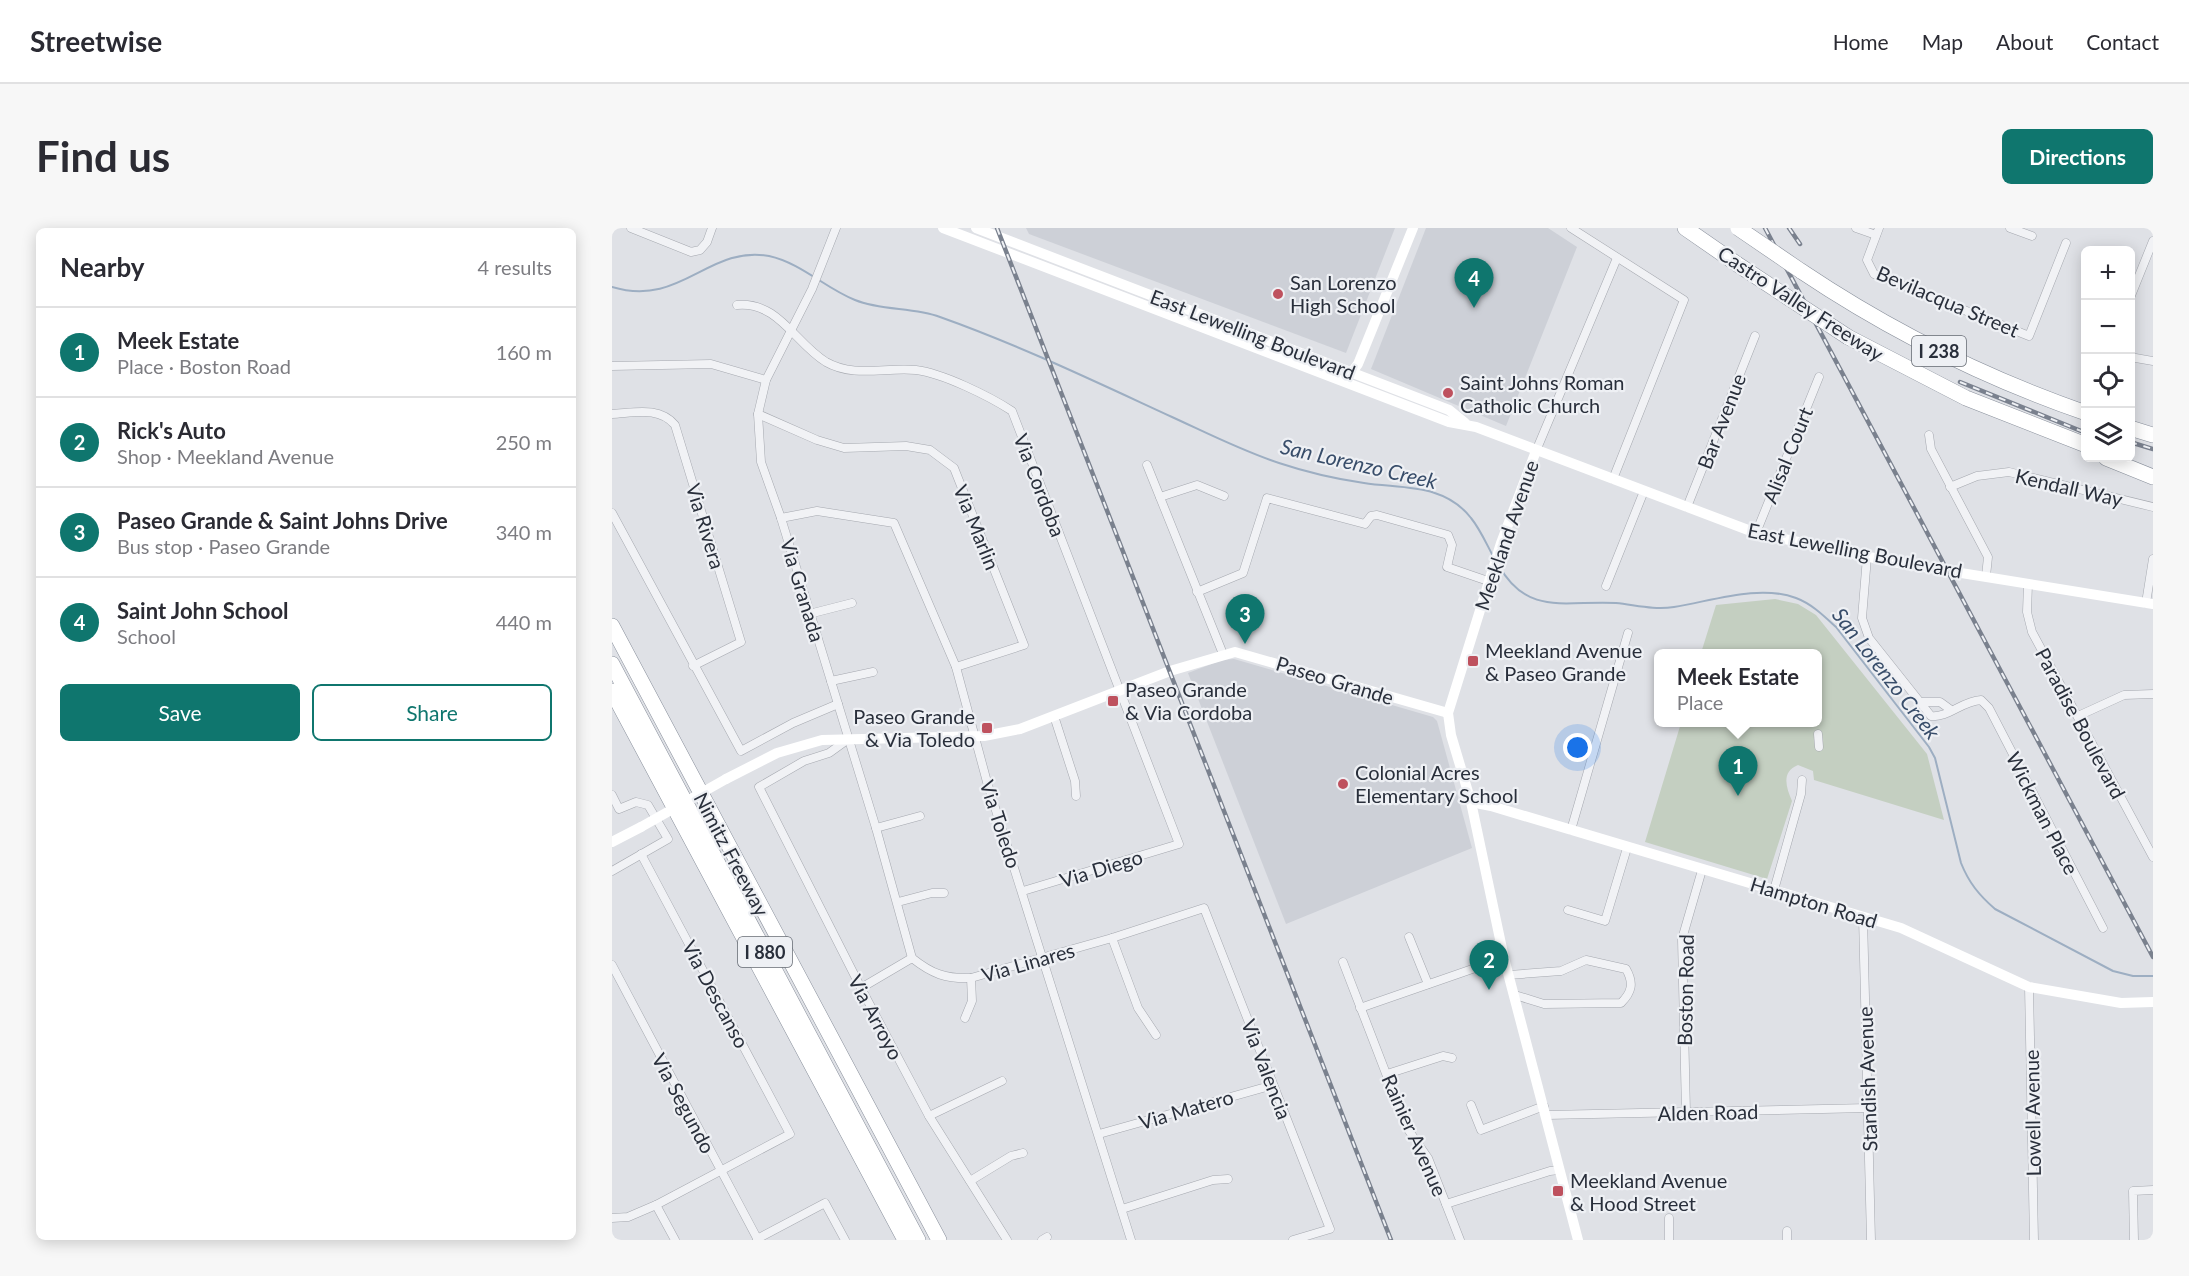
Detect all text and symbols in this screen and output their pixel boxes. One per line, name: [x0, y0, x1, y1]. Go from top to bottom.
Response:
text: Streetwise: [30, 24, 162, 58]
text: Home: [1833, 29, 1889, 54]
text: Map: [1922, 29, 1963, 54]
text: About: [1996, 29, 2053, 54]
text: Contact: [2086, 29, 2159, 54]
button: Directions: [2002, 129, 2153, 184]
text: Find us: [36, 131, 170, 181]
street label: Castro Valley Freeway: [1714, 241, 1889, 366]
map controls: [2081, 246, 2135, 462]
button: +: [2081, 246, 2135, 300]
text: Nearby: [60, 251, 145, 283]
text: 4 results: [477, 255, 552, 279]
pin: 4: [1454, 259, 1494, 308]
street label: Bevilacqua Street: [1873, 260, 2023, 342]
place label: San Lorenzo High School: [1290, 270, 1397, 317]
street label: East Lewelling Boulevard: [1147, 284, 1359, 384]
marker: San Lorenzo High School: [1271, 287, 1285, 301]
button: −: [2081, 300, 2135, 354]
text: Meek Estate: [117, 327, 239, 354]
road number: I 238: [1912, 336, 1966, 366]
text: 1: [74, 340, 85, 364]
text: 160 m: [496, 340, 552, 364]
text: Place · Boston Road: [117, 354, 291, 378]
button: locate: [2081, 354, 2135, 408]
place label: Saint Johns Roman Catholic Church: [1460, 370, 1624, 417]
street label: Bar Avenue: [1692, 370, 1750, 472]
marker: Saint Johns Roman Catholic Church: [1441, 386, 1455, 400]
street label: Alisal Court: [1757, 403, 1817, 507]
button: layers: [2081, 408, 2135, 462]
text: Rick's Auto: [117, 417, 226, 444]
text: 2: [74, 430, 85, 454]
text: 250 m: [496, 430, 552, 454]
street label: Via Cordoba: [1009, 430, 1071, 540]
water label: San Lorenzo Creek: [1278, 433, 1441, 493]
text: Shop · Meekland Avenue: [117, 444, 334, 468]
street label: Meekland Avenue: [1469, 457, 1543, 613]
street label: Kendall Way: [2013, 463, 2126, 511]
street label: Via Rivera: [682, 480, 730, 572]
street label: Via Marlin: [949, 481, 1005, 573]
text: Paseo Grande & Saint Johns Drive: [117, 507, 448, 534]
street label: East Lewelling Boulevard: [1746, 517, 1964, 583]
text: 3: [74, 520, 85, 544]
text: 340 m: [496, 520, 552, 544]
text: Bus stop · Paseo Grande: [117, 534, 330, 558]
street label: Via Granada: [776, 535, 830, 645]
pin: 3: [1226, 594, 1264, 644]
text: Saint John School: [117, 597, 289, 624]
water label: San Lorenzo Creek: [1828, 602, 1947, 744]
text: 4: [74, 610, 85, 634]
text: 440 m: [496, 610, 552, 634]
text: School: [117, 624, 176, 648]
place label: Meekland Avenue & Paseo Grande: [1485, 638, 1642, 685]
street label: Paradise Boulevard: [2031, 643, 2131, 803]
popup: [1654, 649, 1822, 727]
street label: Paseo Grande: [1273, 651, 1397, 709]
marker: Meekland Avenue & Paseo Grande: [1466, 654, 1480, 668]
text: Meek Estate: [1677, 663, 1799, 690]
place label: Paseo Grande & Via Cordoba: [1125, 677, 1252, 724]
button: Save: [60, 684, 300, 741]
button: Share: [312, 684, 552, 741]
text: Place: [1677, 690, 1723, 714]
marker: Paseo Grande & Via Cordoba: [1106, 694, 1120, 708]
place label: Paseo Grande & Via Toledo: [853, 704, 975, 751]
marker: Paseo Grande & Via Toledo: [980, 721, 994, 735]
your location: [1563, 733, 1592, 762]
pin: 1: [1718, 746, 1758, 796]
street label: Wickman Place: [2002, 748, 2084, 878]
place label: Colonial Acres Elementary School: [1355, 760, 1518, 807]
street label: Via Toledo: [975, 777, 1027, 871]
marker: Colonial Acres Elementary School: [1336, 777, 1350, 791]
street label: Nimitz Freeway: [689, 788, 775, 920]
street label: Via Diego: [1057, 844, 1145, 892]
street label: Hampton Road: [1748, 871, 1880, 933]
street label: Boston Road: [1672, 934, 1698, 1046]
street label: Via Descanso: [678, 936, 754, 1052]
road number: I 880: [738, 937, 792, 967]
street label: Via Linares: [979, 937, 1077, 987]
pin: 2: [1470, 940, 1508, 990]
street label: Via Arroyo: [844, 970, 908, 1064]
street label: Standish Avenue: [1852, 1006, 1882, 1152]
street label: Via Valencia: [1237, 1015, 1297, 1123]
street label: Via Segundo: [648, 1049, 720, 1157]
street label: Lowell Avenue: [2019, 1049, 2045, 1177]
street label: Rainier Avenue: [1377, 1070, 1453, 1200]
street label: Via Matero: [1136, 1084, 1236, 1134]
street label: Alden Road: [1657, 1099, 1759, 1125]
place label: Meekland Avenue & Hood Street: [1570, 1168, 1727, 1215]
marker: Meekland Avenue & Hood Street: [1551, 1184, 1565, 1198]

